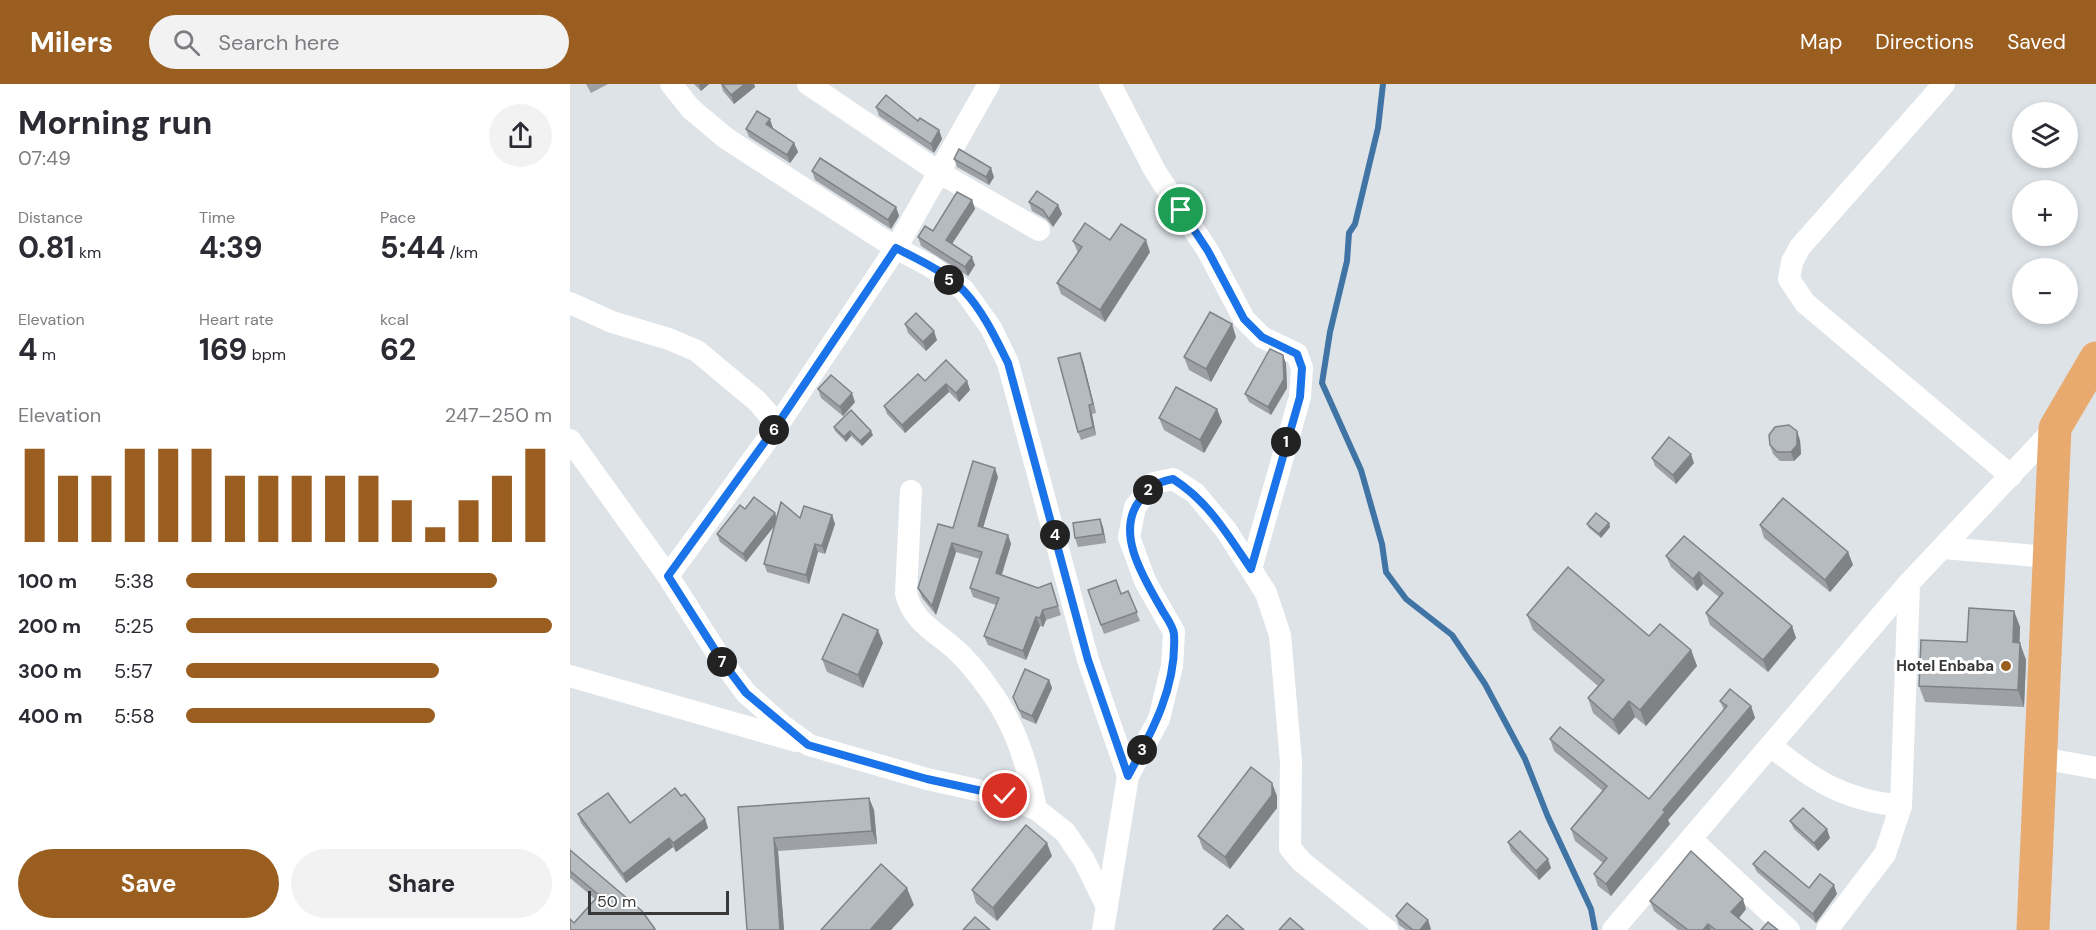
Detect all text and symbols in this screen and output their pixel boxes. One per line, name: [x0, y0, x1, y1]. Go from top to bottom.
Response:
search box: [149, 15, 569, 69]
text: Milers: [30, 24, 113, 61]
icon: search: [170, 26, 203, 59]
text: Search here: [218, 28, 340, 57]
text: Map: [1800, 28, 1842, 56]
text: Directions: [1875, 28, 1974, 56]
text: Saved: [2007, 28, 2066, 56]
text: Morning run: [18, 101, 212, 144]
map controls: [2012, 102, 2078, 324]
button: layers: [2012, 102, 2078, 168]
button: share: [489, 104, 552, 167]
text: 07:49: [18, 145, 71, 171]
button: +: [2012, 180, 2078, 246]
pin: [1155, 184, 1206, 235]
icon: arrive: [1164, 193, 1197, 226]
text: Distance: [18, 207, 83, 228]
text: Time: [199, 207, 235, 228]
text: Pace: [380, 207, 416, 228]
text: 0.81: [18, 228, 75, 267]
text: 4:39: [199, 228, 263, 267]
text: 5:44: [380, 228, 445, 267]
text: km: [75, 242, 101, 263]
text: /km: [445, 242, 478, 263]
button: −: [2012, 258, 2078, 324]
pin: 5: [934, 265, 964, 295]
text: 5: [944, 269, 954, 290]
text: Elevation: [18, 309, 85, 330]
text: Heart rate: [199, 309, 274, 330]
text: kcal: [380, 309, 409, 330]
text: 4: [18, 330, 38, 369]
text: 169: [199, 330, 247, 369]
text: 62: [380, 330, 416, 369]
text: m: [38, 344, 56, 365]
text: bpm: [247, 344, 286, 365]
text: Elevation: [18, 402, 101, 428]
text: 247–250 m: [445, 402, 552, 428]
pin: 6: [759, 415, 789, 445]
text: 6: [769, 419, 779, 440]
pin: 1: [1271, 427, 1301, 457]
text: 1: [1283, 431, 1289, 452]
pin: 2: [1133, 475, 1163, 505]
text: 2: [1143, 479, 1153, 500]
pin: 4: [1040, 520, 1070, 550]
text: 4: [1050, 524, 1060, 545]
text: 100 m: [18, 568, 77, 594]
text: 5:38: [114, 568, 154, 594]
text: 200 m: [18, 613, 81, 639]
text: 5:25: [114, 613, 154, 639]
pin: 7: [707, 647, 737, 677]
text: 7: [718, 651, 726, 672]
place label: Hotel Enbaba: [1896, 656, 1994, 676]
text: 300 m: [18, 658, 82, 684]
text: 5:57: [114, 658, 153, 684]
marker: Hotel Enbaba: [1999, 659, 2013, 673]
text: 400 m: [18, 703, 83, 729]
text: 5:58: [114, 703, 155, 729]
pin: 3: [1127, 735, 1157, 765]
text: 3: [1137, 739, 1147, 760]
pin: [979, 770, 1030, 821]
icon: check: [988, 779, 1021, 812]
button: Save: [18, 849, 279, 918]
button: Share: [291, 849, 552, 918]
scale bar: [588, 888, 729, 916]
text: 50 m: [597, 891, 636, 912]

